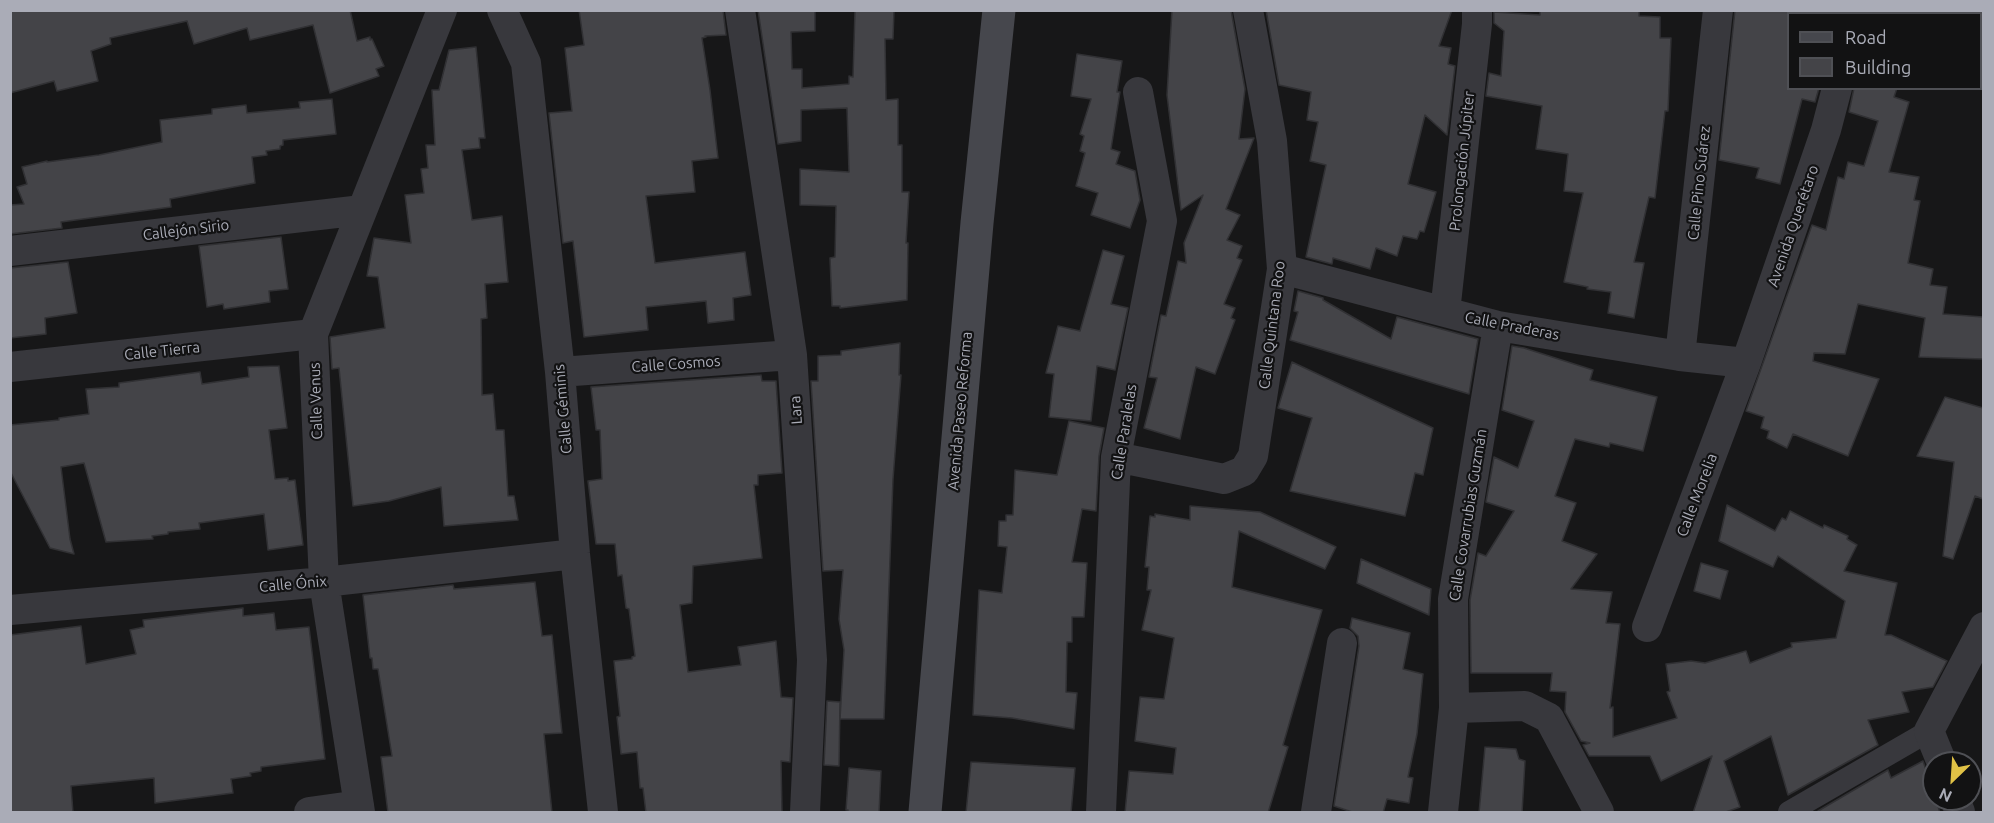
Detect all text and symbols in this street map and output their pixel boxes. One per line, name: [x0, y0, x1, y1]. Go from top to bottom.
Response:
legend: [1787, 12, 1982, 90]
text: Road: [1845, 27, 1887, 47]
text: Building: [1845, 57, 1911, 77]
street label: Prolongación Júpiter: [1446, 90, 1478, 232]
street label: Calle Pino Suárez: [1684, 125, 1714, 241]
street label: Avenida Querétaro: [1764, 163, 1822, 289]
street label: Callejón Sirio: [142, 216, 230, 244]
street label: Calle Quintana Roo: [1255, 260, 1289, 390]
street label: Calle Praderas: [1463, 308, 1561, 344]
street label: Avenida Paseo Reforma: [944, 331, 976, 491]
street label: Calle Tierra: [123, 338, 201, 364]
street label: Calle Cosmos: [631, 352, 721, 376]
street label: Calle Venus: [306, 362, 326, 440]
street label: Calle Géminis: [550, 363, 576, 455]
street label: Calle Paralelas: [1108, 383, 1140, 481]
street label: Lara: [786, 395, 806, 425]
street label: Calle Covarrubias Guzmán: [1445, 428, 1491, 602]
street label: Calle Morelia: [1673, 451, 1721, 539]
street label: Calle Ónix: [258, 572, 328, 596]
north arrow: [1922, 751, 1982, 811]
text: N: [1936, 785, 1954, 806]

